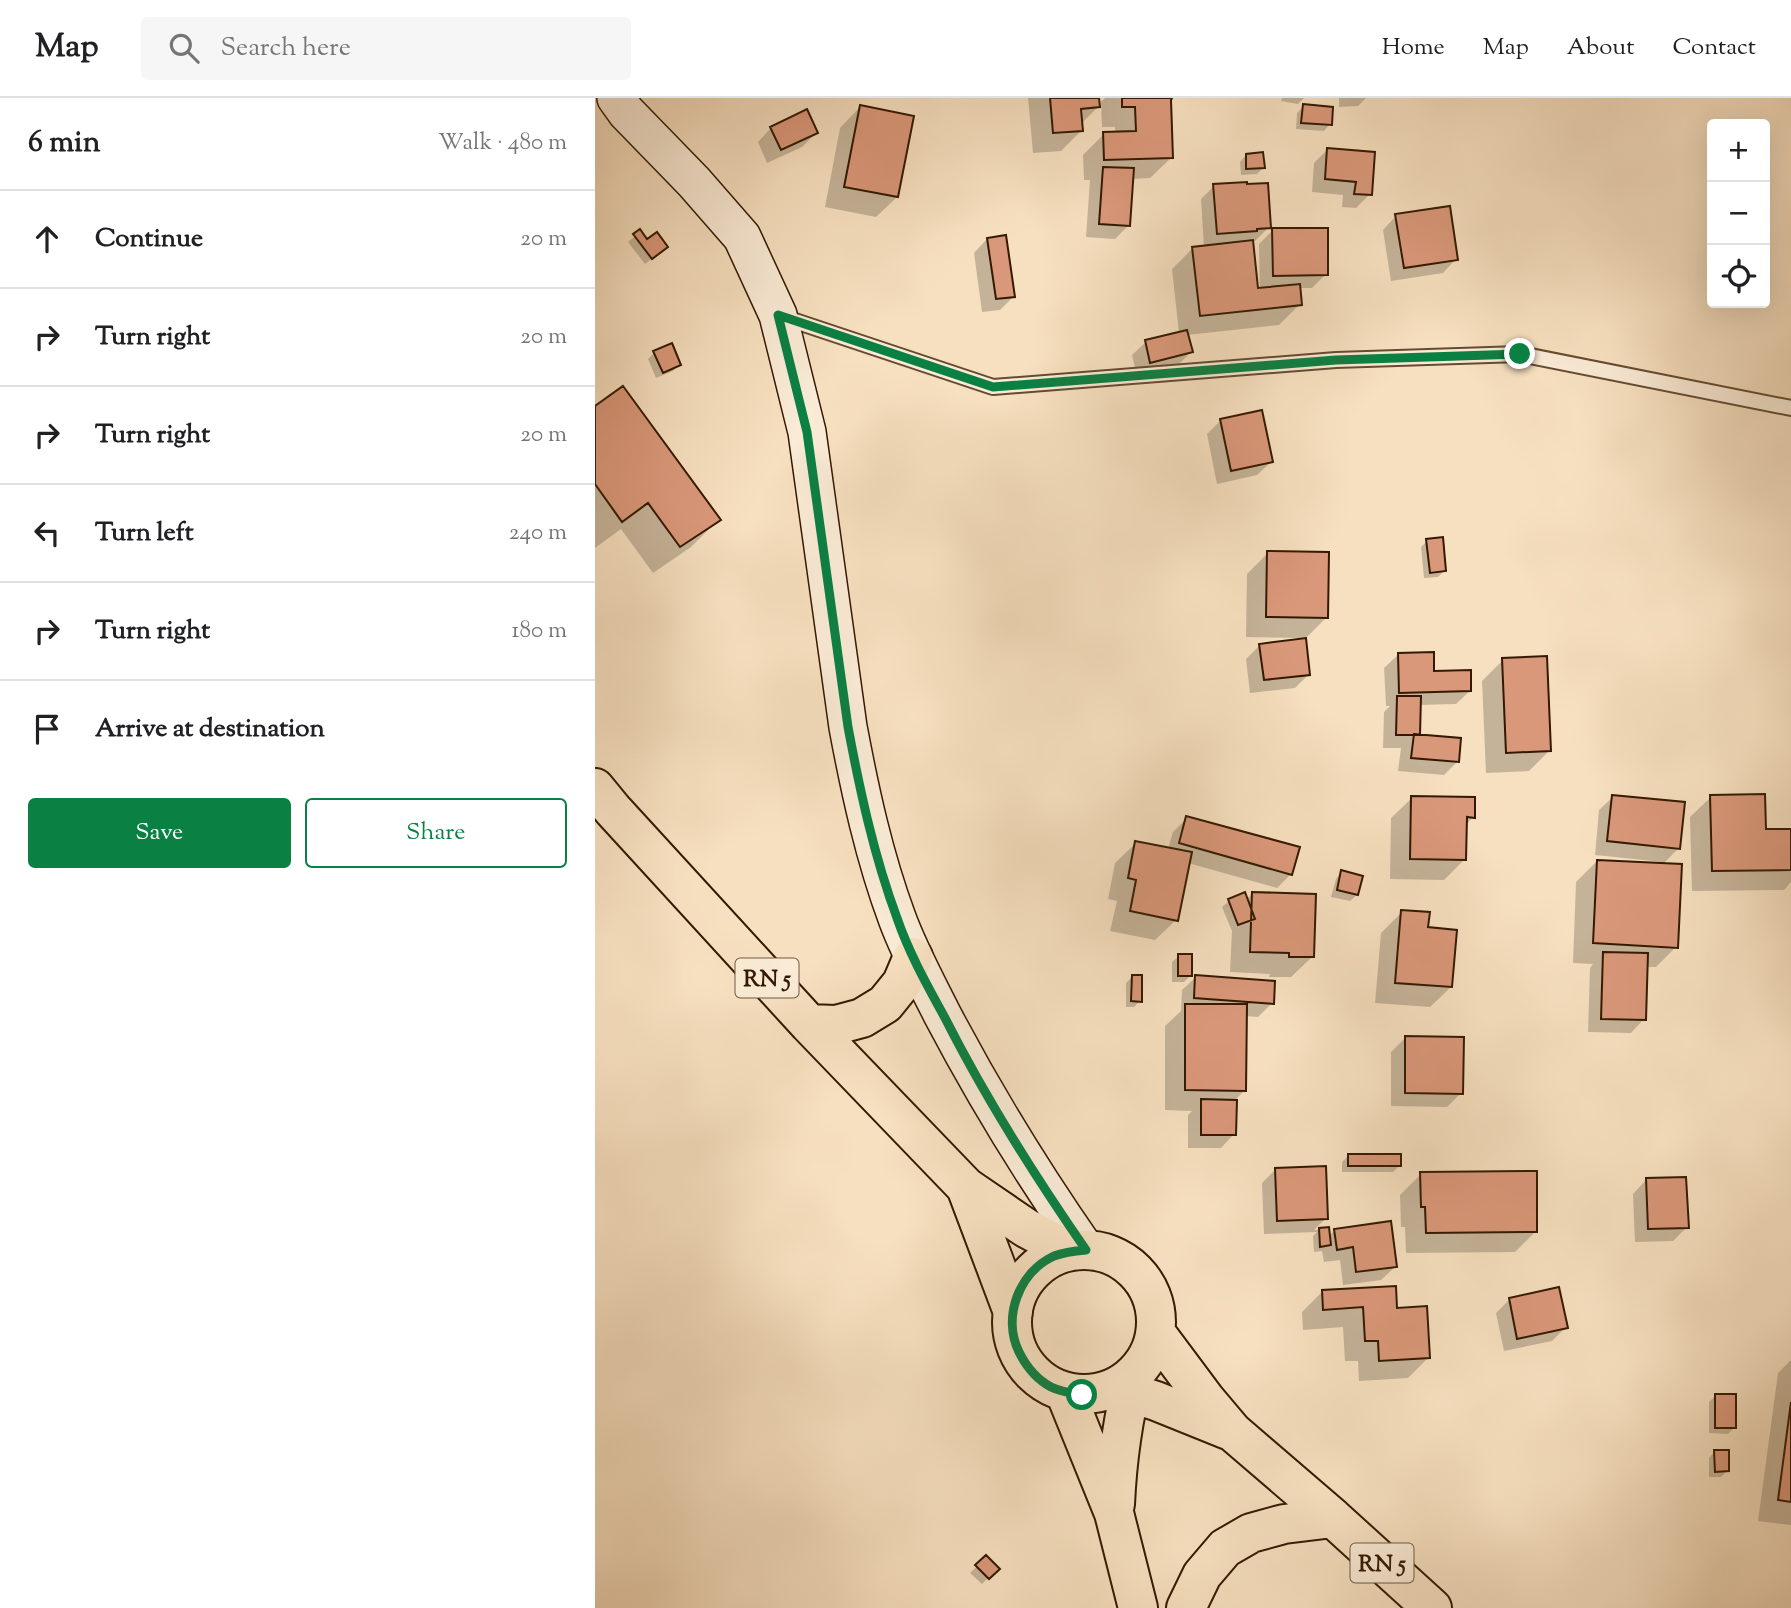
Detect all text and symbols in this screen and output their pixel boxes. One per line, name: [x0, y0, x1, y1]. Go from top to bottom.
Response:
search box: [141, 17, 631, 80]
text: Map: [35, 24, 99, 72]
icon: search: [165, 29, 203, 67]
text: Search here: [221, 30, 351, 67]
text: Home: [1382, 31, 1445, 65]
text: Map: [1483, 31, 1529, 65]
text: About: [1567, 31, 1634, 65]
text: Contact: [1672, 31, 1756, 65]
map controls: [1707, 119, 1770, 308]
button: +: [1707, 119, 1770, 182]
text: 6 min: [28, 122, 100, 165]
text: Walk · 480 m: [438, 127, 567, 160]
button: −: [1707, 182, 1770, 245]
icon: ahead: [28, 220, 66, 258]
text: Continue: [95, 221, 203, 258]
text: 20 m: [520, 223, 567, 256]
button: locate: [1707, 245, 1770, 308]
icon: right: [28, 318, 66, 356]
text: Turn right: [95, 319, 210, 356]
text: 20 m: [520, 321, 567, 354]
route end: [1504, 338, 1535, 369]
icon: right: [28, 416, 66, 454]
text: Turn right: [95, 417, 210, 454]
text: 20 m: [520, 419, 567, 452]
icon: left: [28, 514, 66, 552]
text: Turn left: [95, 515, 194, 552]
text: 240 m: [509, 517, 567, 550]
icon: right: [28, 612, 66, 650]
text: Turn right: [95, 613, 210, 650]
text: 180 m: [512, 615, 567, 648]
icon: arrive: [28, 710, 66, 748]
text: Arrive at destination: [95, 711, 325, 748]
button: Save: [28, 798, 291, 868]
button: Share: [305, 798, 567, 868]
road number: RN 5: [735, 958, 799, 998]
route start: [1066, 1379, 1097, 1410]
road number: RN 5: [1351, 1544, 1413, 1582]

